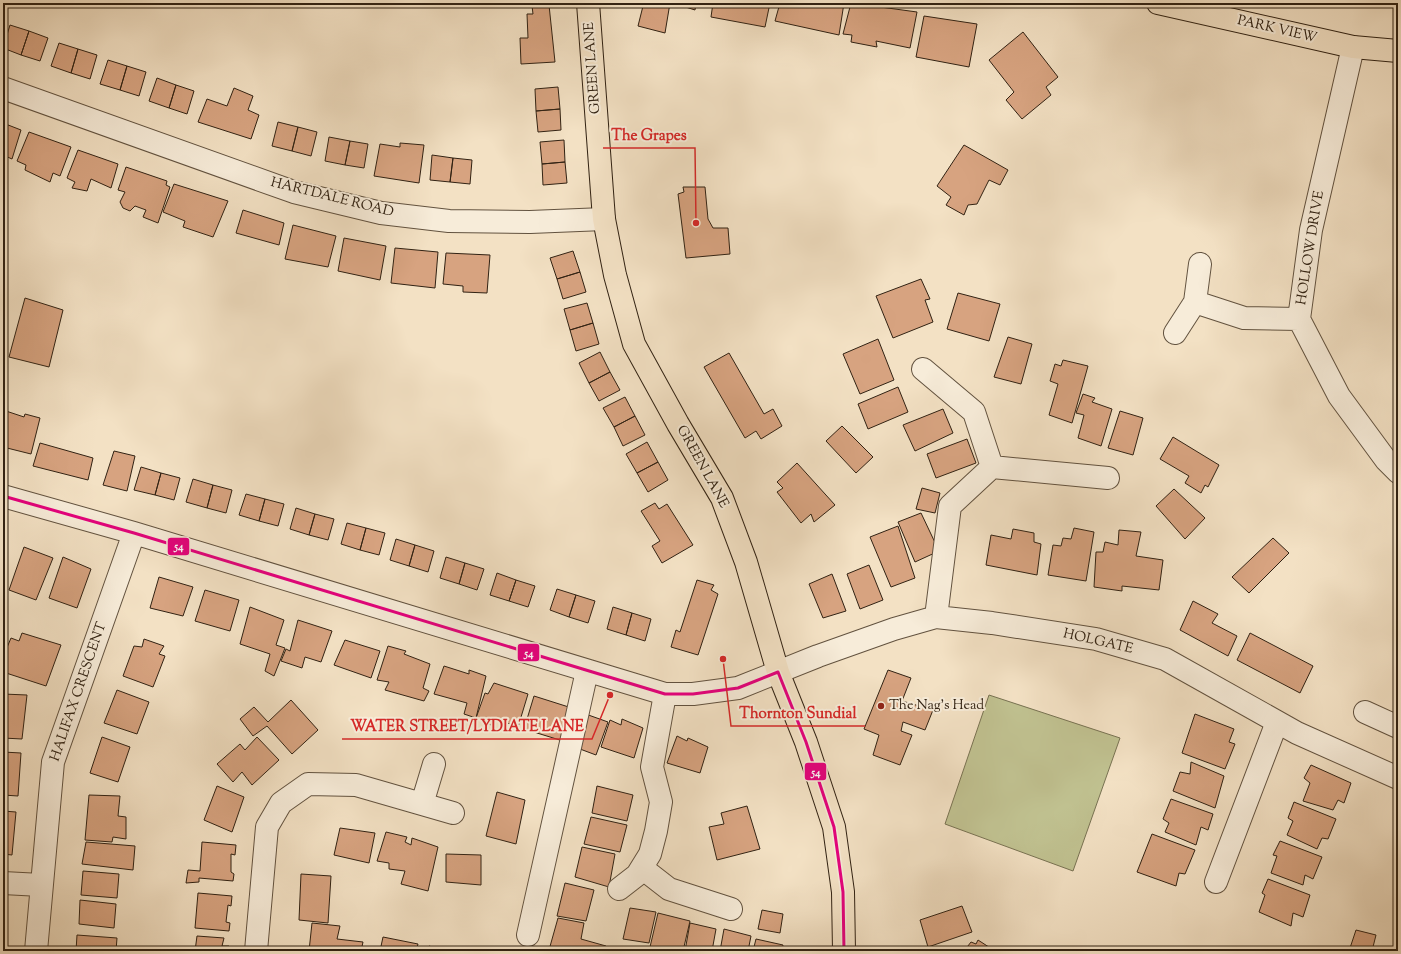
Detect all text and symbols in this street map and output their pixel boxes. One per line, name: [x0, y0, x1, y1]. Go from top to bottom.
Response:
street label: PARK VIEW: [1235, 11, 1319, 49]
street label: GREEN LANE: [580, 21, 606, 115]
callout: The Grapes: [603, 121, 695, 148]
text: The Grapes: [611, 126, 687, 147]
street label: HARTDALE ROAD: [268, 173, 396, 223]
street label: HOLLOW DRIVE: [1292, 189, 1330, 307]
street label: GREEN LANE: [671, 422, 733, 513]
line badge: 54: [167, 537, 190, 556]
text: 54: [173, 539, 184, 555]
street label: HALIFAX CRESCENT: [46, 619, 112, 764]
street label: HOLGATE: [1061, 624, 1136, 660]
line badge: 54: [517, 643, 540, 662]
text: 54: [523, 646, 534, 662]
place label: The Nag's Head: [889, 696, 984, 716]
callout: Thornton Sundial: [731, 699, 865, 726]
marker: The Nag's Head: [876, 701, 886, 711]
text: Thornton Sundial: [739, 704, 857, 725]
callout: WATER STREET/LYDIATE LANE: [342, 712, 592, 739]
text: WATER STREET/LYDIATE LANE: [350, 717, 585, 738]
line badge: 54: [804, 762, 827, 781]
text: 54: [810, 765, 821, 781]

